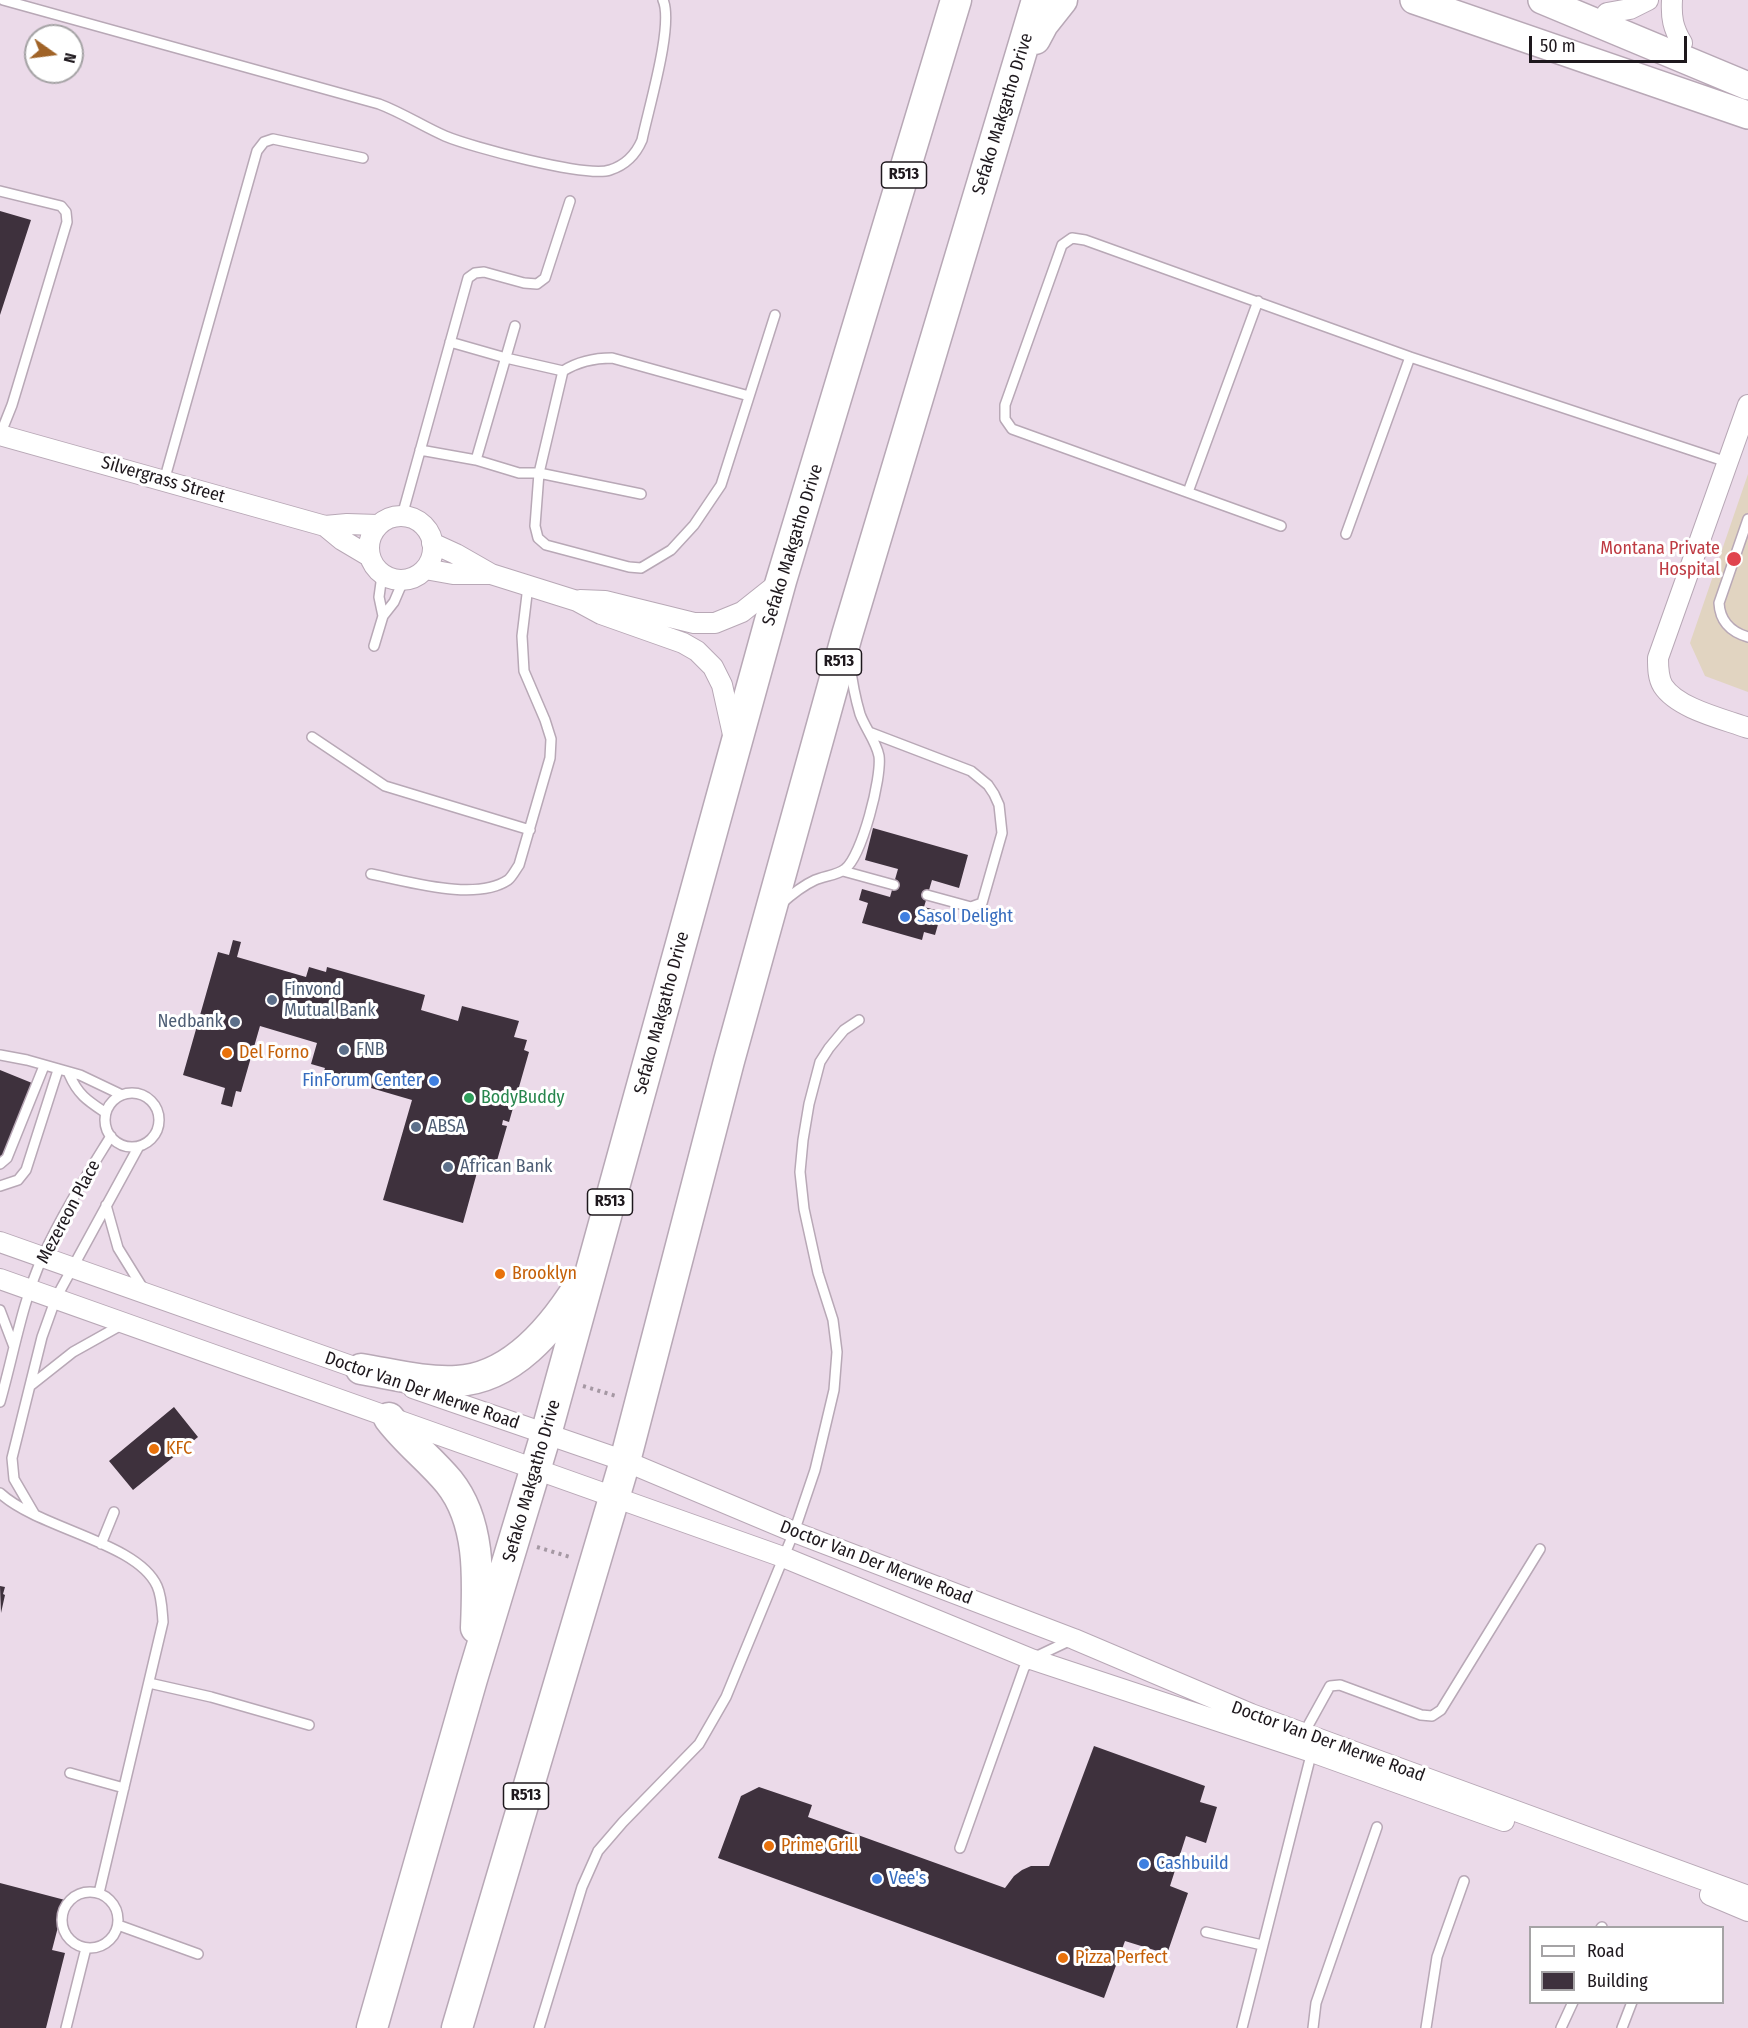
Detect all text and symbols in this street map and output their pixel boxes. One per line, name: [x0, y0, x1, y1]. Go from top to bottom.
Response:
north arrow: [24, 24, 84, 84]
scale bar: [1532, 24, 1690, 62]
street label: Sefako Makgatho Drive: [968, 31, 1038, 197]
text: 50 m: [1540, 35, 1576, 57]
text: N: [60, 51, 80, 65]
road number: R513: [882, 162, 926, 188]
street label: Silvergrass Street: [99, 452, 227, 508]
street label: Sefako Makgatho Drive: [758, 462, 828, 628]
place label: Montana Private Hospital: [1600, 538, 1720, 580]
marker: Montana Private Hospital: [1725, 550, 1743, 568]
road number: R513: [816, 649, 862, 675]
place label: Sasol Delight: [917, 906, 1013, 928]
marker: Sasol Delight: [898, 910, 912, 924]
street label: Sefako Makgatho Drive: [630, 929, 694, 1097]
place label: Finvond Mutual Bank: [284, 979, 376, 1022]
marker: Finvond Mutual Bank: [265, 993, 279, 1007]
place label: Nedbank: [157, 1011, 223, 1033]
marker: Nedbank: [228, 1015, 242, 1029]
place label: FNB: [356, 1039, 385, 1061]
place label: Del Forno: [239, 1042, 309, 1064]
marker: FNB: [337, 1043, 351, 1057]
marker: Del Forno: [220, 1046, 234, 1060]
place label: FinForum Center: [302, 1070, 422, 1092]
marker: FinForum Center: [427, 1074, 441, 1088]
place label: BodyBuddy: [481, 1087, 565, 1109]
marker: BodyBuddy: [462, 1091, 476, 1105]
place label: ABSA: [428, 1116, 465, 1138]
marker: ABSA: [409, 1120, 423, 1134]
street label: Mezereon Place: [33, 1156, 105, 1268]
place label: African Bank: [460, 1156, 552, 1178]
marker: African Bank: [441, 1160, 455, 1174]
road number: R513: [588, 1189, 632, 1215]
place label: Brooklyn: [512, 1263, 577, 1285]
marker: Brooklyn: [493, 1267, 507, 1281]
street label: Doctor Van Der Merwe Road: [322, 1348, 522, 1434]
street label: Sefako Makgatho Drive: [499, 1397, 565, 1565]
place label: KFC: [166, 1438, 192, 1460]
marker: KFC: [147, 1442, 161, 1456]
street label: Doctor Van Der Merwe Road: [777, 1516, 975, 1610]
street label: Doctor Van Der Merwe Road: [1228, 1697, 1428, 1787]
road number: R513: [504, 1783, 548, 1809]
place label: Prime Grill: [781, 1835, 858, 1857]
marker: Prime Grill: [762, 1839, 776, 1853]
place label: Cashbuild: [1156, 1853, 1229, 1875]
marker: Cashbuild: [1137, 1857, 1151, 1871]
place label: Vee's: [889, 1868, 926, 1890]
marker: Vee's: [870, 1872, 884, 1886]
legend: [1529, 1926, 1724, 2004]
text: Road: [1587, 1940, 1624, 1962]
place label: Pizza Perfect: [1075, 1947, 1168, 1969]
marker: Pizza Perfect: [1056, 1951, 1070, 1965]
text: Building: [1587, 1970, 1648, 1992]

